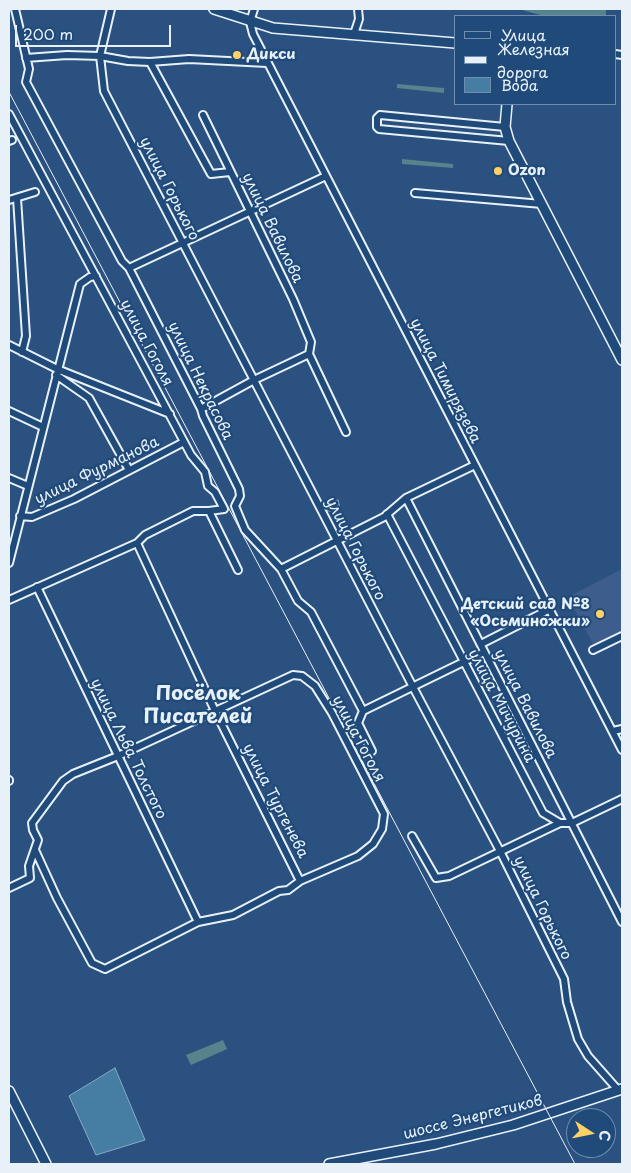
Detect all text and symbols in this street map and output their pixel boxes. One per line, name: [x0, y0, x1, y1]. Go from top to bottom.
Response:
scale bar: [18, 15, 174, 47]
legend: [454, 15, 616, 105]
text: 200 m: [23, 22, 73, 45]
text: Улица: [501, 23, 546, 46]
text: Железная дорога: [497, 37, 570, 83]
place label: Дикси: [247, 46, 296, 64]
marker: Дикси: [231, 49, 243, 61]
text: Вода: [501, 73, 538, 96]
street label: улица Горького: [135, 134, 203, 244]
place label: Ozon: [508, 162, 546, 180]
marker: Ozon: [492, 165, 504, 177]
street label: улица Вавилова: [238, 170, 306, 286]
street label: улица Гоголя: [116, 297, 176, 389]
street label: улица Тимирязева: [406, 316, 484, 446]
street label: улица Некрасова: [164, 319, 236, 443]
street label: улица Фурманова: [32, 433, 162, 509]
street label: улица Горького: [321, 494, 389, 604]
place label: Детский сад №8 «Осьминожки»: [461, 596, 590, 631]
marker: Детский сад №8 «Осьминожки»: [594, 608, 606, 620]
street label: улица Мичурина: [464, 646, 538, 766]
street label: улица Вавилова: [490, 646, 560, 762]
street label: улица Льва Толстого: [86, 676, 170, 822]
district label: Посёлок Писателей: [143, 682, 253, 729]
street label: улица Гоголя: [328, 693, 388, 785]
street label: улица Тургенева: [238, 741, 312, 861]
street label: улица Горького: [509, 853, 575, 963]
street label: шоссе Энергетиков: [401, 1092, 545, 1144]
north arrow: [566, 1108, 616, 1158]
text: С: [594, 1129, 617, 1143]

